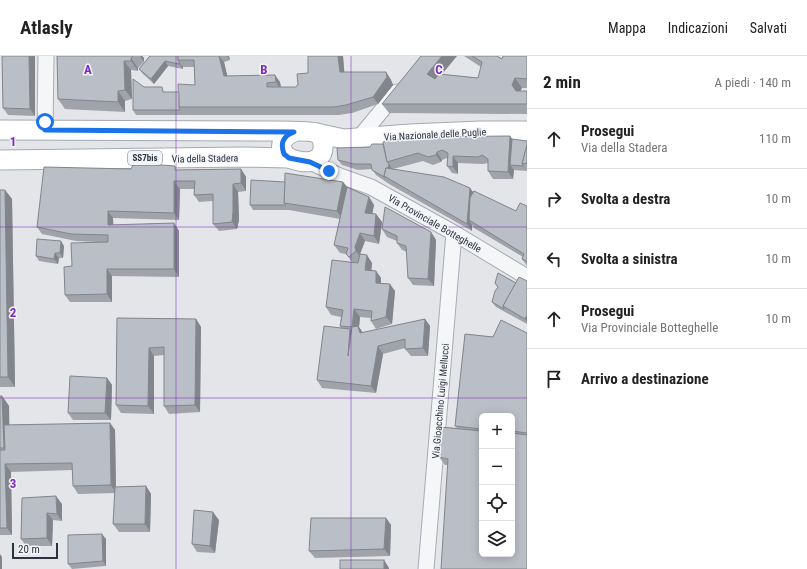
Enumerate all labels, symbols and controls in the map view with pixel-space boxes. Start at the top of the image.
text: Atlasly [20,16,73,39]
text: Mappa [608,20,646,36]
text: Indicazioni [668,20,728,36]
text: Salvati [750,20,787,36]
text: A [84,62,92,77]
text: B [260,62,268,77]
text: C [435,62,443,77]
text: 2 min [543,72,581,92]
text: A piedi · 140 m [714,75,791,90]
route start [36,113,54,131]
text: Prosegui [581,122,634,140]
street label: Via Nazionale delle Puglie [384,126,487,143]
icon: ahead [543,128,565,150]
text: 110 m [759,131,791,146]
text: 1 [10,134,16,149]
text: Via della Stadera [581,140,668,155]
road number: SS7bis [128,151,162,165]
street label: Via della Stadera [172,152,239,165]
route end [320,162,338,180]
icon: right [543,188,565,210]
text: Svolta a destra [581,190,670,208]
text: 10 m [765,191,791,206]
street label: Via Provinciale Botteghelle [386,192,484,255]
icon: left [543,248,565,270]
text: Svolta a sinistra [581,250,678,268]
text: 10 m [765,251,791,266]
text: Prosegui [581,302,634,320]
text: 2 [10,305,17,320]
icon: ahead [543,308,565,330]
text: 10 m [765,311,791,326]
text: Via Provinciale Botteghelle [581,320,718,335]
street label: Via Gioacchino Luigi Mellucci [430,343,451,459]
icon: arrive [543,368,565,390]
text: Arrivo a destinazione [581,370,709,388]
map controls [479,413,515,557]
button: + [479,413,515,449]
button: − [479,449,515,485]
text: 3 [10,476,16,491]
button: locate [479,485,515,521]
button: layers [479,521,515,557]
scale bar [12,541,58,560]
text: 20 m [18,543,40,556]

